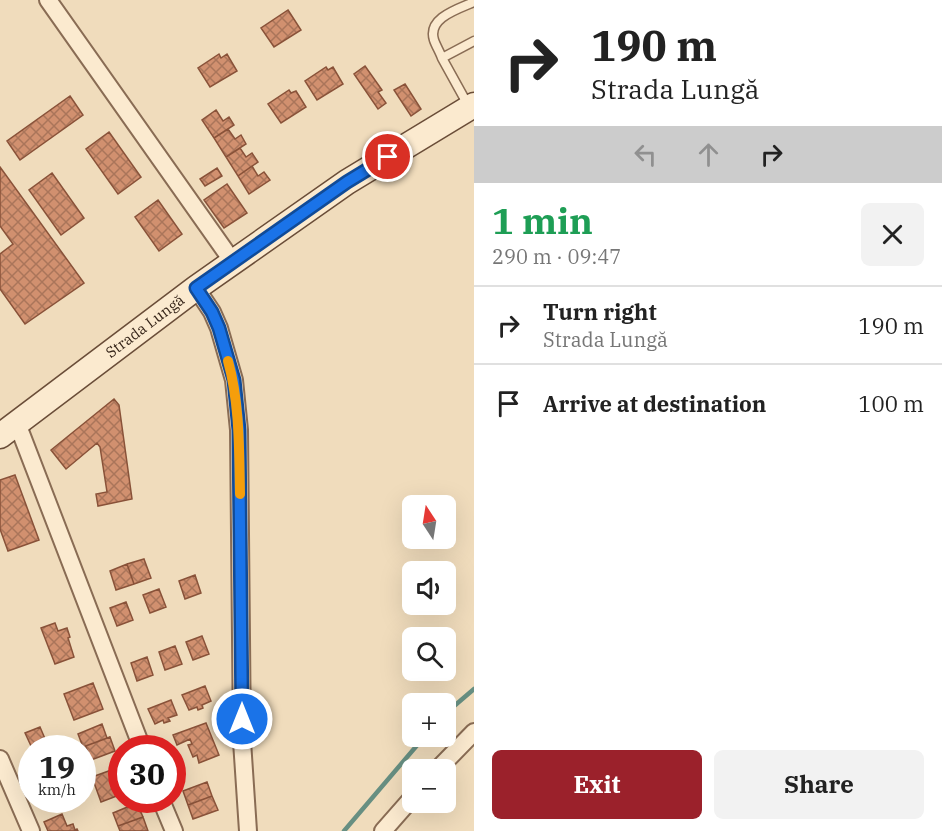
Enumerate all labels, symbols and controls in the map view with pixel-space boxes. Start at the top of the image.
text: 190 m [591,18,717,73]
icon: right [492,24,570,102]
text: Strada Lungă [591,71,760,106]
pin [362,131,413,182]
icon: left [629,138,662,171]
icon: ahead [692,138,725,171]
icon: right [755,138,788,171]
icon: arrive [371,140,404,173]
text: 1 min [492,197,593,244]
button: close [861,203,924,266]
text: 290 m · 09:47 [492,243,621,270]
street label: Strada Lungă [102,290,188,362]
text: Turn right [543,297,657,326]
icon: right [492,309,525,342]
text: 190 m [858,311,924,340]
text: Strada Lungă [543,326,668,353]
icon: arrive [492,387,525,420]
text: Arrive at destination [543,389,766,418]
text: 100 m [858,389,924,418]
north arrow [402,495,456,549]
map controls [402,495,456,813]
button: sound [402,561,456,615]
button: search [402,627,456,681]
position arrow [210,687,274,751]
button: + [402,693,456,747]
speed limit sign: 30 [108,735,186,813]
text: 19 [39,747,75,786]
button: Exit [492,750,702,819]
button: Share [714,750,924,819]
button: − [402,759,456,813]
text: km/h [38,780,76,799]

